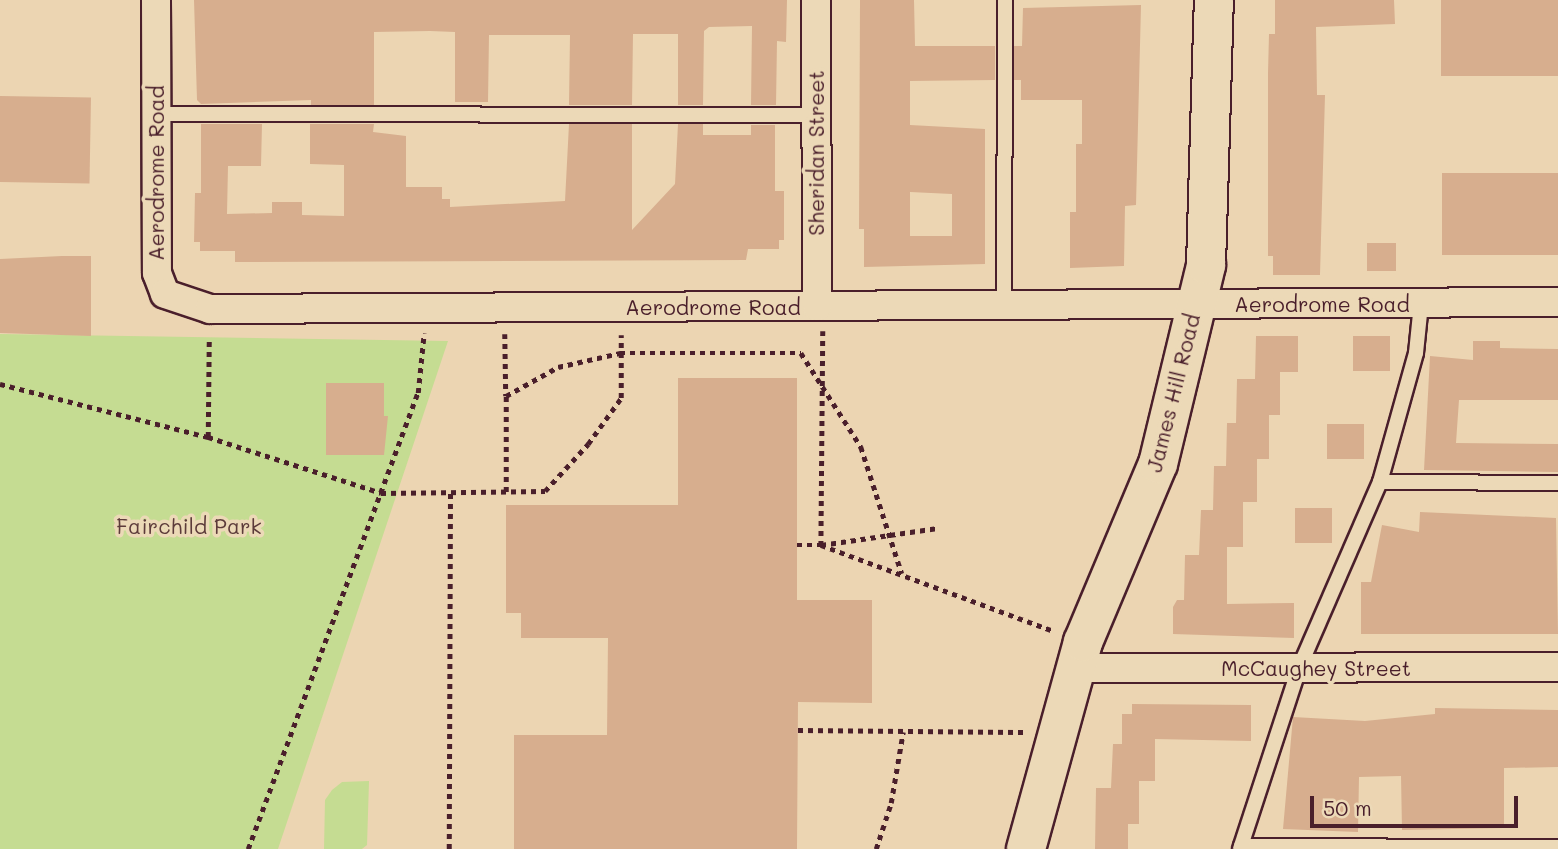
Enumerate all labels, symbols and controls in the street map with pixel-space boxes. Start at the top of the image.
street label: Sheridan Street [803,70,829,236]
street label: Aerodrome Road [143,85,169,261]
street label: Aerodrome Road [1234,291,1410,317]
street label: Aerodrome Road [625,294,801,320]
street label: James Hill Road [1141,311,1205,475]
park label: Fairchild Park [116,513,262,539]
street label: McCaughey Street [1221,655,1411,681]
scale bar [1313,782,1521,826]
text: 50 m [1323,794,1372,821]

